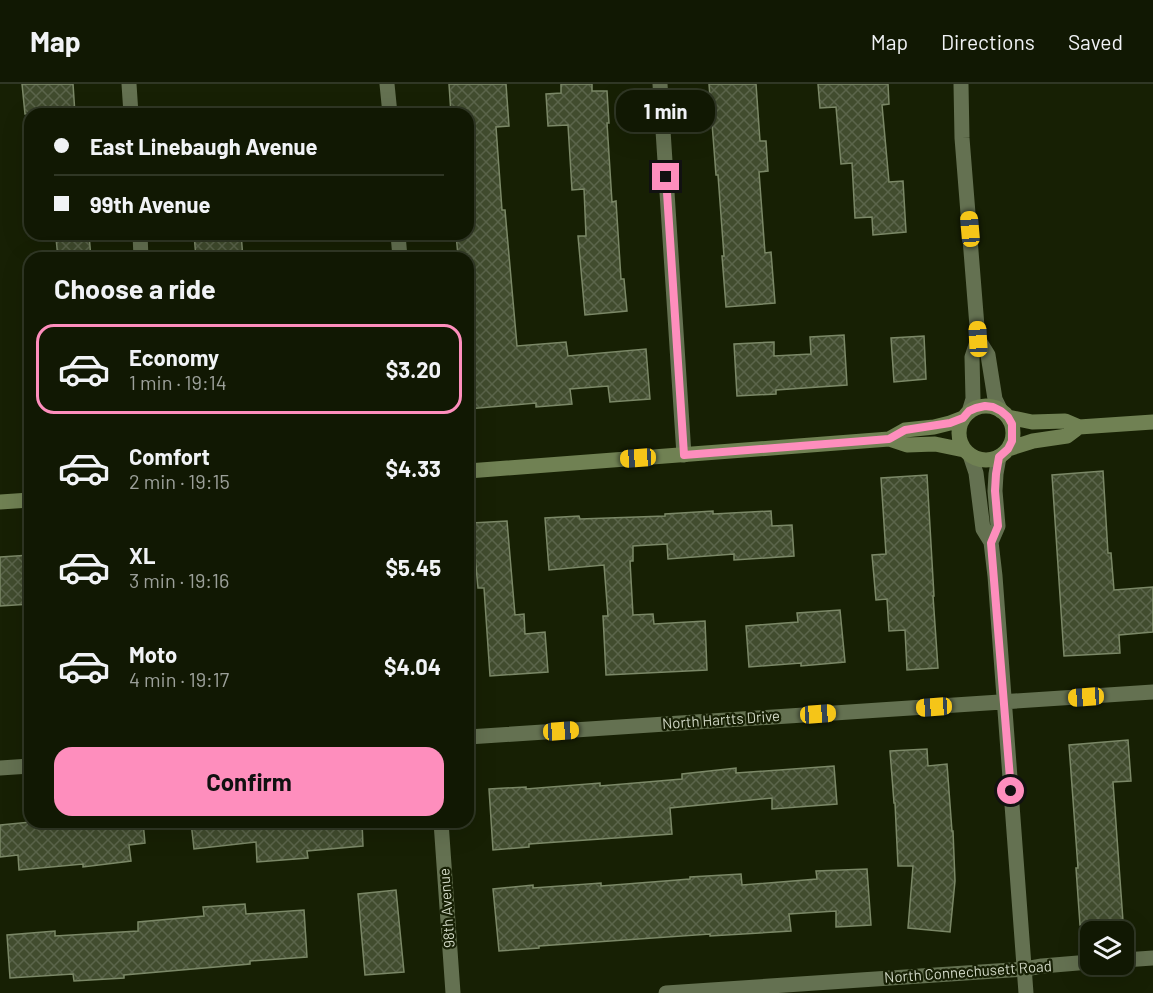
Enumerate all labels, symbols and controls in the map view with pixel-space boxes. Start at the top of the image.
text: Map [30,24,81,58]
text: Map [871,29,908,54]
text: Directions [941,29,1035,54]
text: Saved [1068,29,1123,54]
callout: 1 min [616,90,716,132]
text: 1 min [644,99,687,123]
text: East Linebaugh Avenue [90,133,318,159]
route end [652,163,679,190]
text: 99th Avenue [90,191,211,217]
car [959,210,981,248]
text: Choose a ride [54,272,216,304]
car [968,321,988,357]
icon: car [57,342,111,396]
text: Economy [129,344,219,370]
text: $3.20 [386,356,441,382]
text: 1 min · 19:14 [129,370,227,394]
icon: car [57,441,111,495]
text: Comfort [129,443,210,469]
car [619,448,657,468]
text: $4.33 [385,455,441,481]
text: 2 min · 19:15 [129,469,230,493]
icon: car [57,540,111,594]
text: XL [129,542,155,568]
text: $5.45 [385,554,441,580]
text: 3 min · 19:16 [129,568,229,592]
icon: car [57,639,111,693]
text: Moto [129,641,177,667]
text: $4.04 [384,653,441,679]
text: 4 min · 19:17 [129,667,229,691]
car [1067,687,1105,707]
car [915,697,953,717]
car [799,704,837,724]
street label: North Hartts Drive [661,706,781,732]
car [542,721,580,741]
button: Confirm [54,747,444,816]
route start [997,777,1024,804]
street label: 98th Avenue [434,868,458,949]
map controls [1080,921,1134,975]
button: layers [1080,921,1134,975]
street label: North Connechusett Road [884,956,1052,986]

